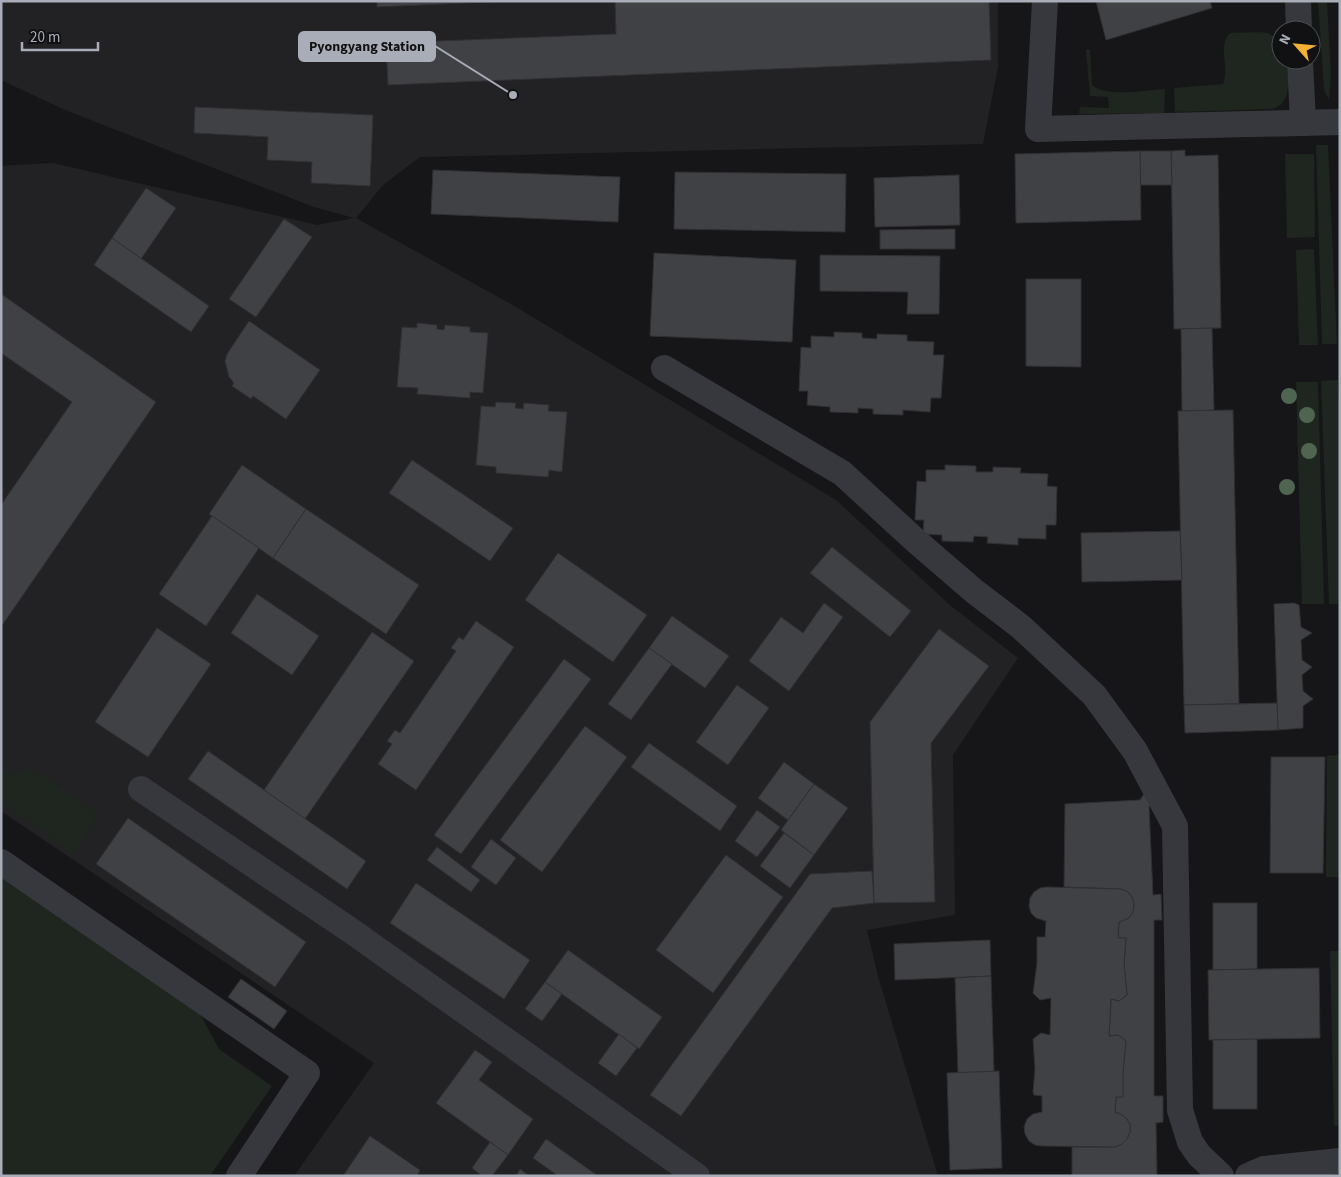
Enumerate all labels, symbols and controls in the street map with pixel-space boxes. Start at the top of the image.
scale bar [22,20,99,52]
north arrow [1271,20,1321,70]
text: 20 m [30,27,60,48]
text: N [1274,31,1296,48]
callout: Pyongyang Station [299,32,435,61]
text: Pyongyang Station [309,37,425,57]

